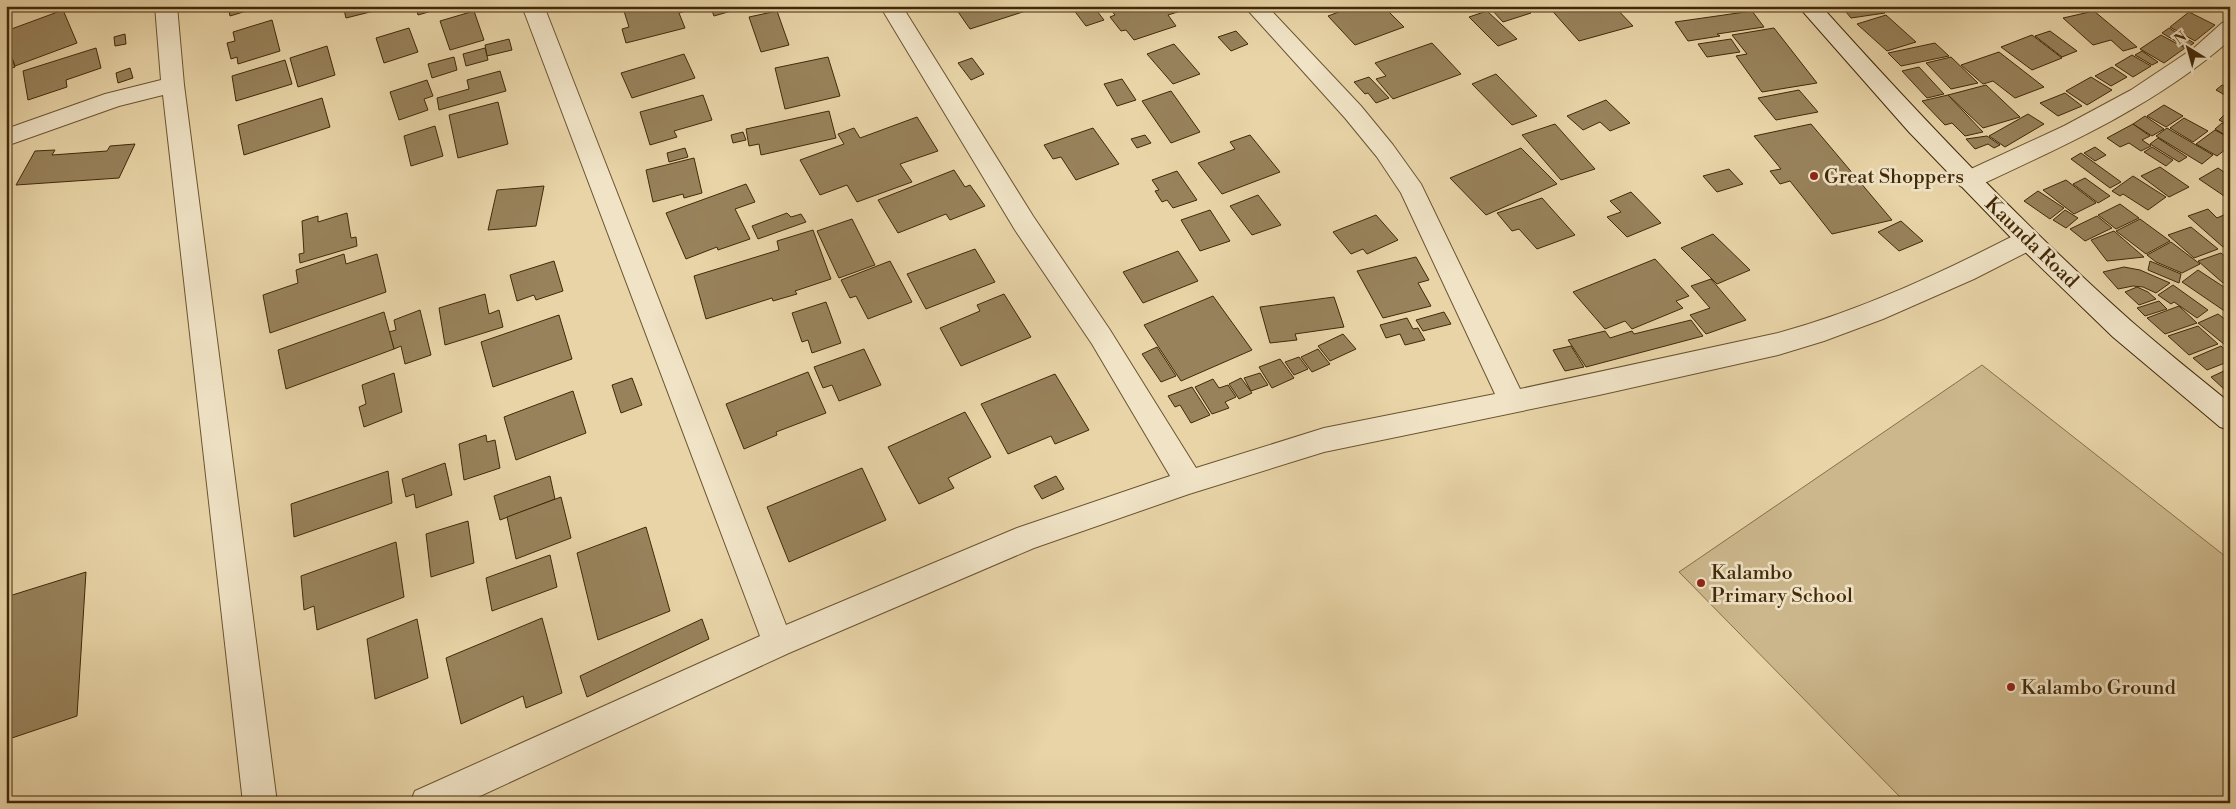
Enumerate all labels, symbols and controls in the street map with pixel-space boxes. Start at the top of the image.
north arrow [2164,22,2214,72]
text: N [2171,28,2191,49]
place label: Great Shoppers [1824,165,1964,190]
marker: Great Shoppers [1808,170,1820,182]
street label: Kaunda Road [1979,192,2084,294]
place label: Kalambo Primary School [1711,561,1853,609]
marker: Kalambo Primary School [1695,577,1707,589]
place label: Kalambo Ground [2021,676,2177,701]
marker: Kalambo Ground [2005,681,2017,693]

